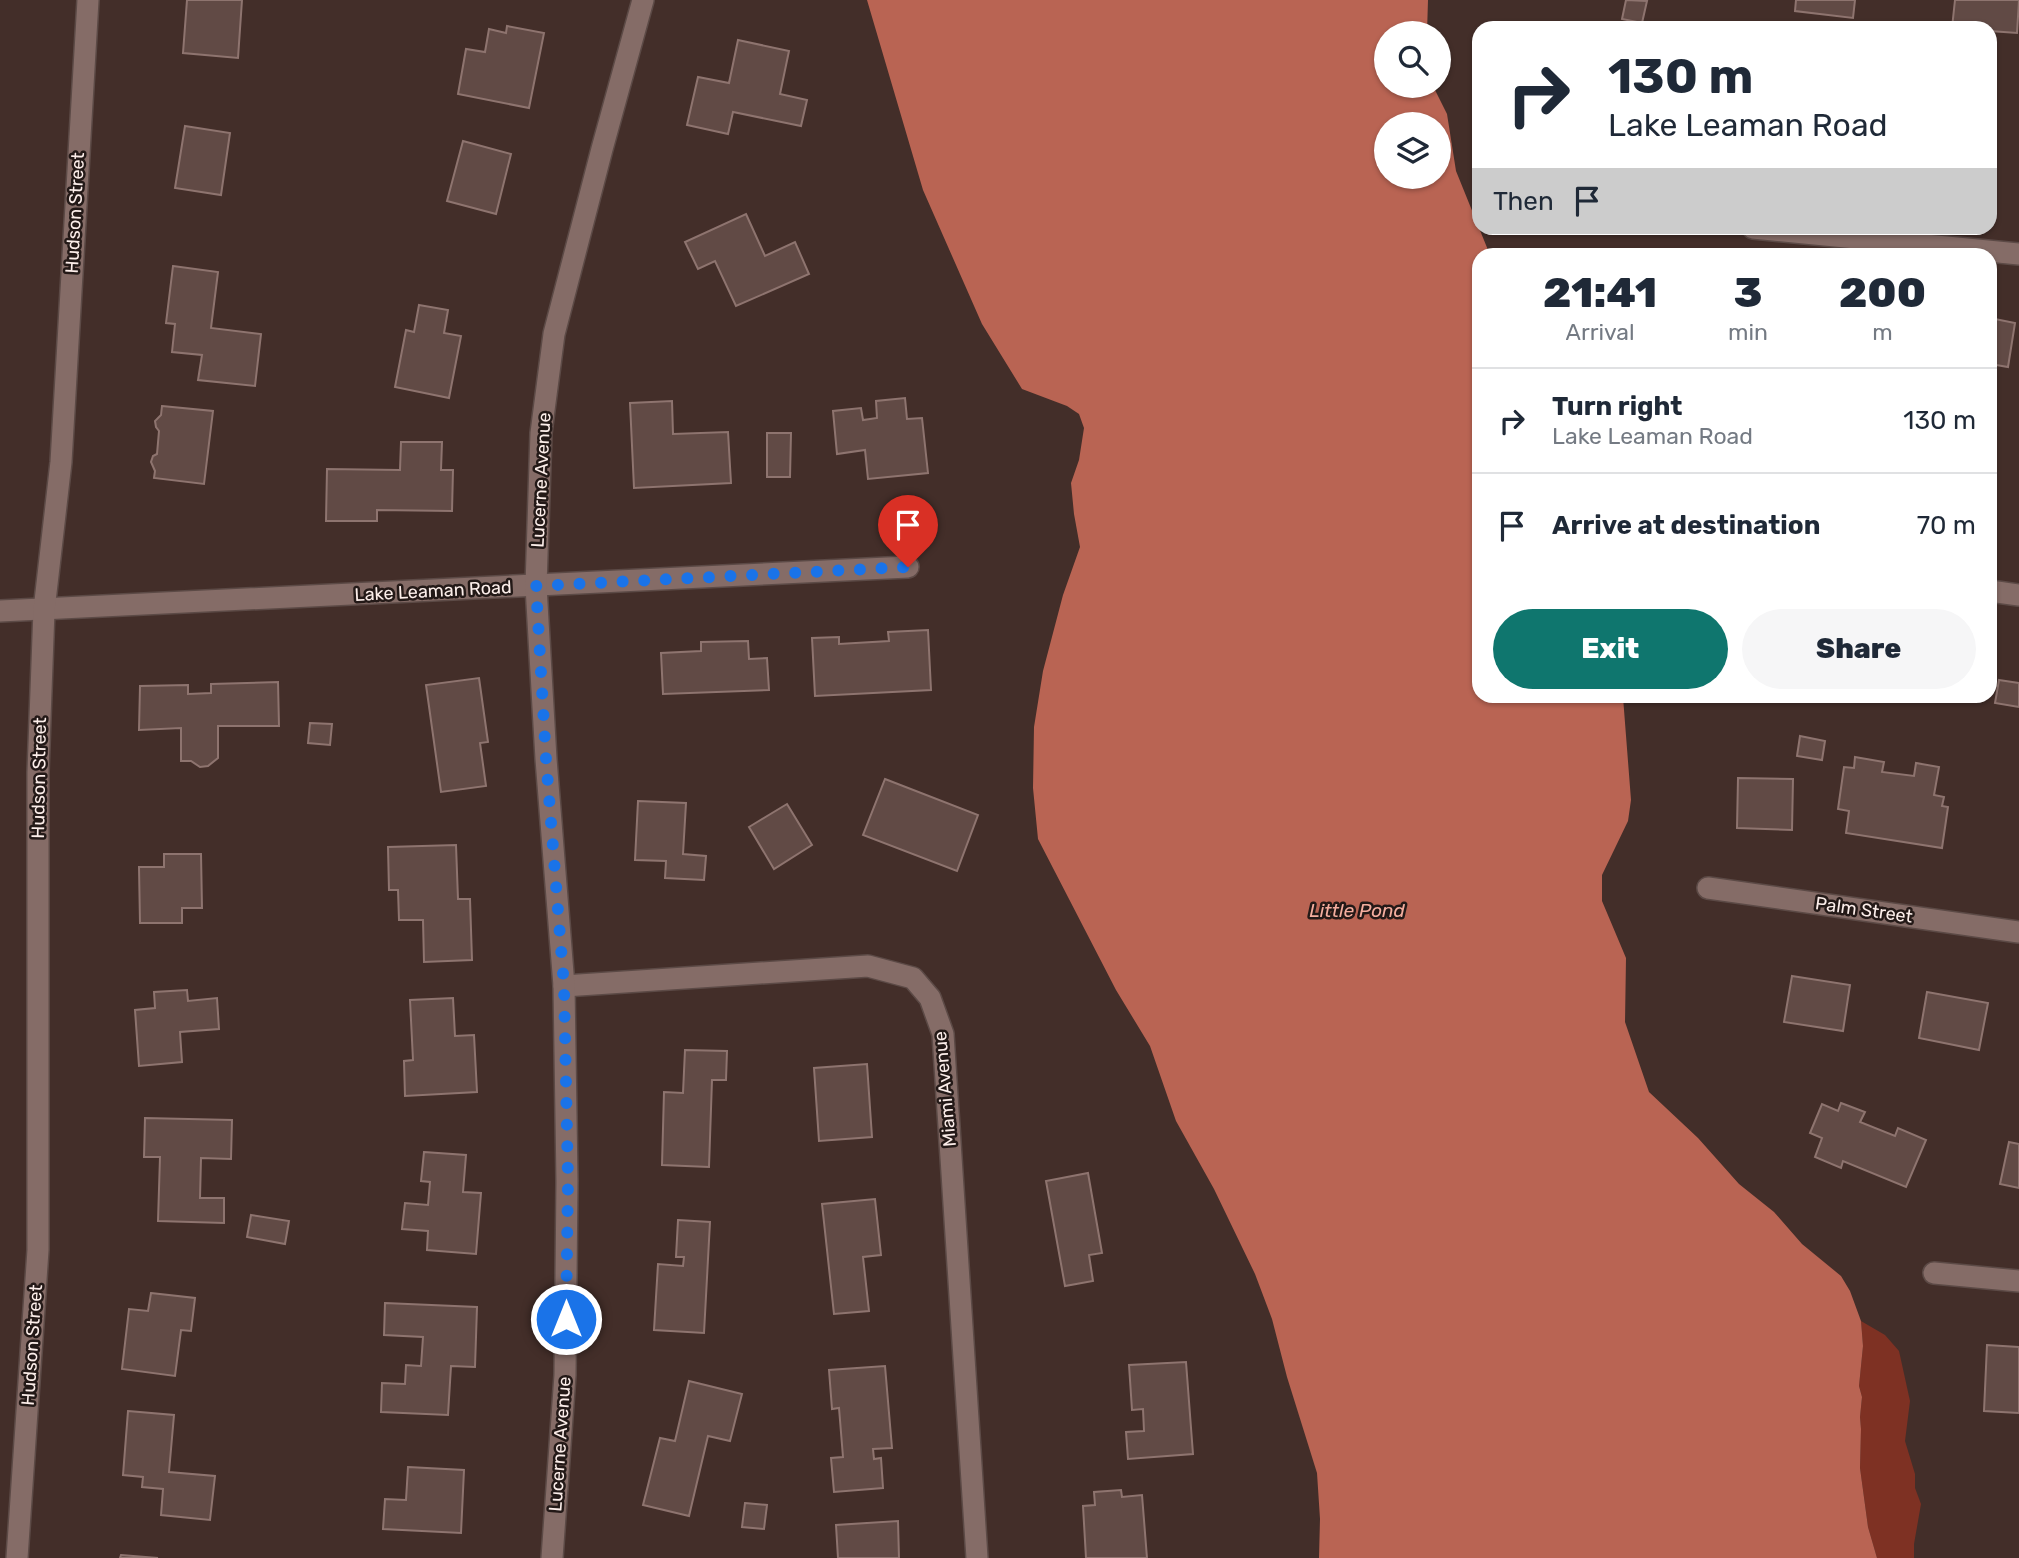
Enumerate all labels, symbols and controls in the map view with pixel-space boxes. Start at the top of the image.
map controls [1374,21,1451,189]
button: search [1374,21,1451,98]
text: 130 m [1608,47,1753,105]
icon: right [1493,49,1584,140]
text: Lake Leaman Road [1608,106,1888,144]
button: layers [1374,112,1451,189]
street label: Hudson Street [61,152,89,274]
icon: arrive [1568,182,1606,220]
text: Then [1493,186,1554,217]
text: 21:41 [1543,268,1657,318]
text: 3 [1734,268,1762,318]
text: 200 [1839,268,1926,318]
text: Arrival [1566,318,1635,346]
text: min [1728,318,1768,346]
text: m [1872,318,1893,346]
text: Turn right [1552,391,1682,422]
icon: right [1493,402,1531,440]
text: 130 m [1903,405,1976,436]
street label: Lucerne Avenue [526,412,556,548]
text: Lake Leaman Road [1552,422,1753,450]
pin [878,495,938,567]
icon: arrive [889,506,927,544]
icon: arrive [1493,507,1531,545]
text: Arrive at destination [1552,510,1820,541]
text: 70 m [1917,510,1976,541]
street label: Lake Leaman Road [354,576,512,606]
button: Exit [1493,609,1728,689]
button: Share [1742,609,1976,689]
street label: Hudson Street [27,717,51,839]
street label: Palm Street [1814,892,1914,928]
water label: Little Pond [1309,899,1406,922]
street label: Miami Avenue [929,1030,961,1148]
position arrow [529,1282,603,1356]
street label: Hudson Street [17,1284,47,1406]
street label: Lucerne Avenue [544,1376,576,1512]

